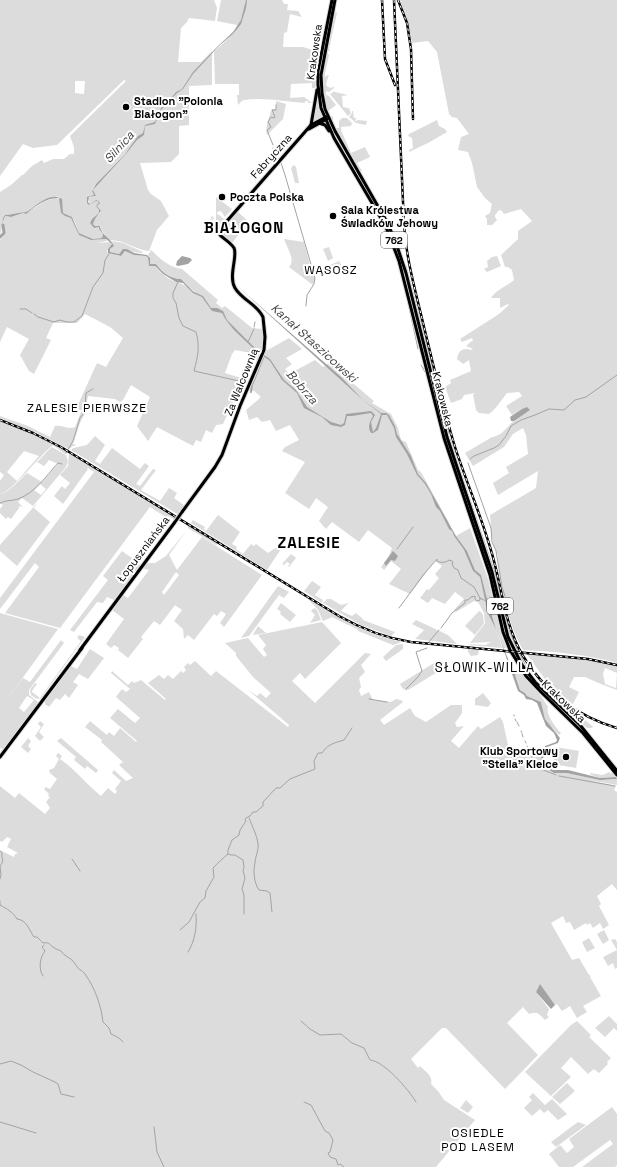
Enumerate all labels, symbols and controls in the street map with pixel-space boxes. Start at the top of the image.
street label: Krakowska [303,23,325,81]
place label: Stadion "Polonia Białogon" [134,94,223,121]
marker: Stadion "Polonia Białogon" [121,102,131,112]
water label: Silnica [100,128,138,166]
street label: Fabryczna [247,130,295,181]
place label: Poczta Polska [230,190,304,204]
marker: Poczta Polska [217,192,227,202]
place label: Sala Królestwa Świadków Jehowy [341,203,438,230]
marker: Sala Królestwa Świadków Jehowy [328,211,338,221]
district label: BIAŁOGON [204,218,284,237]
road number: 762 [381,232,407,248]
district label: WĄSOSZ [304,262,358,278]
water label: Kanał Staszicowski [267,300,362,387]
street label: Za Walcownią [221,345,261,418]
water label: Bobrza [283,366,321,408]
street label: Krakowska [429,370,457,429]
district label: ZALESIE PIERWSZE [27,400,147,416]
street label: Łopuszniańska [114,513,173,585]
district label: ZALESIE [278,533,340,552]
road number: 762 [487,598,513,614]
district label: SŁOWIK-WILLA [435,659,535,676]
street label: Krakowska [539,677,589,726]
place label: Klub Sportowy "Stella" Kielce [480,744,558,771]
marker: Klub Sportowy "Stella" Kielce [561,752,571,762]
district label: OSIEDLE POD LASEM [441,1125,515,1155]

